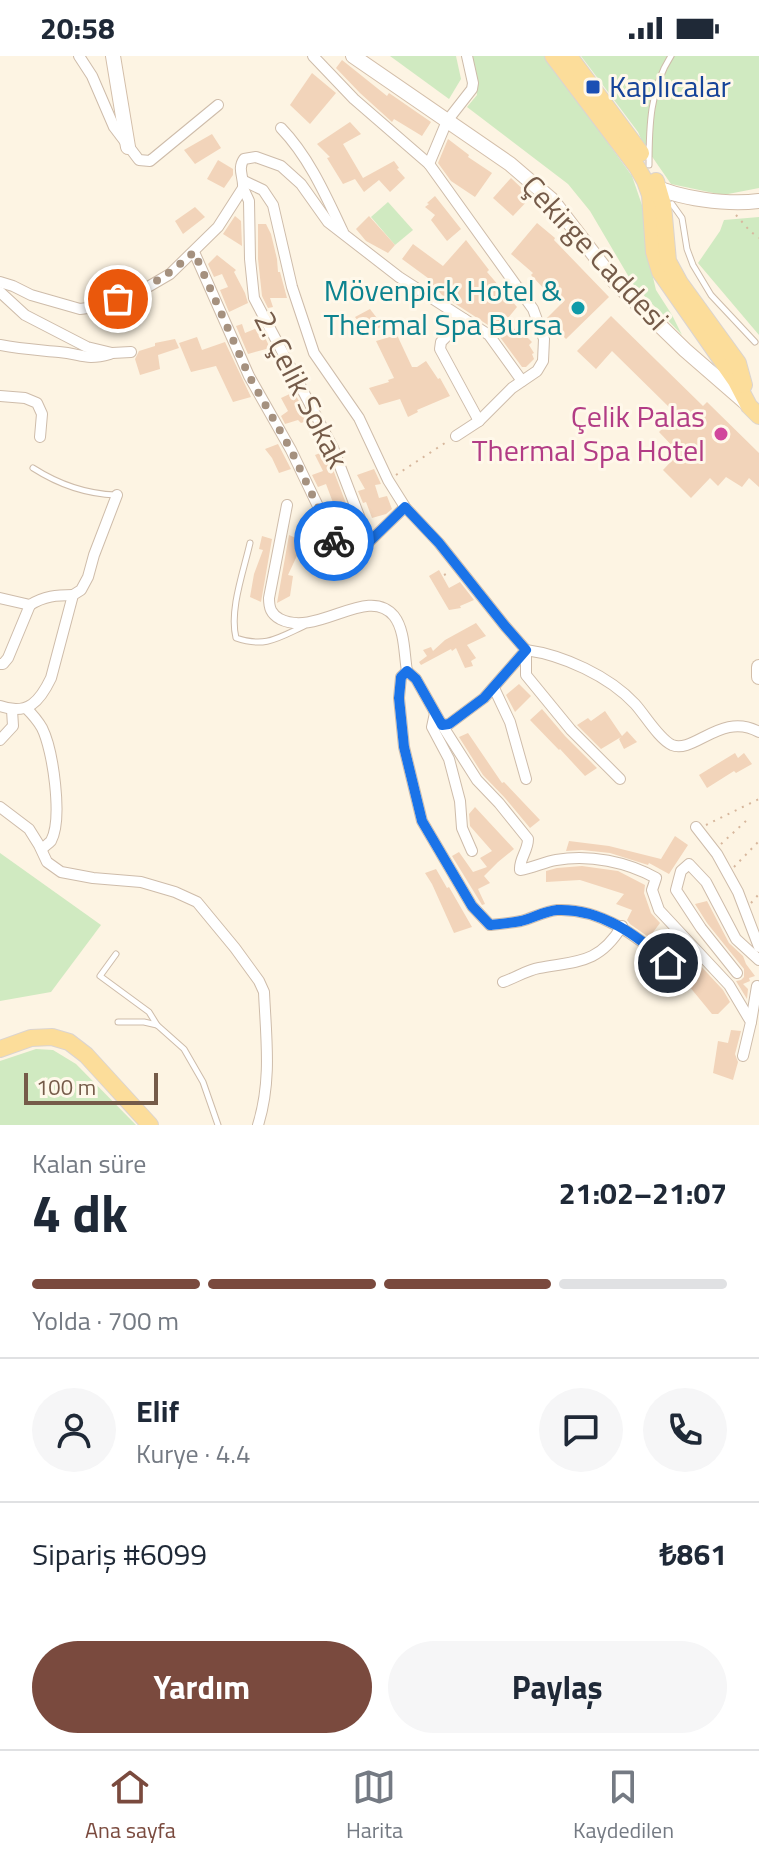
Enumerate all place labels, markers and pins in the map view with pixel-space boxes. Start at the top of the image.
place label: Kaplıcalar [609,63,731,109]
marker: Kaplıcalar [584,78,602,96]
pin [84,265,152,333]
place label: Mövenpick Hotel & Thermal Spa Bursa [323,267,562,347]
marker: Mövenpick Hotel & Thermal Spa Bursa [569,299,587,317]
place label: Çelik Palas Thermal Spa Hotel [472,393,705,473]
marker: Çelik Palas Thermal Spa Hotel [712,425,730,443]
pin [634,929,702,997]

